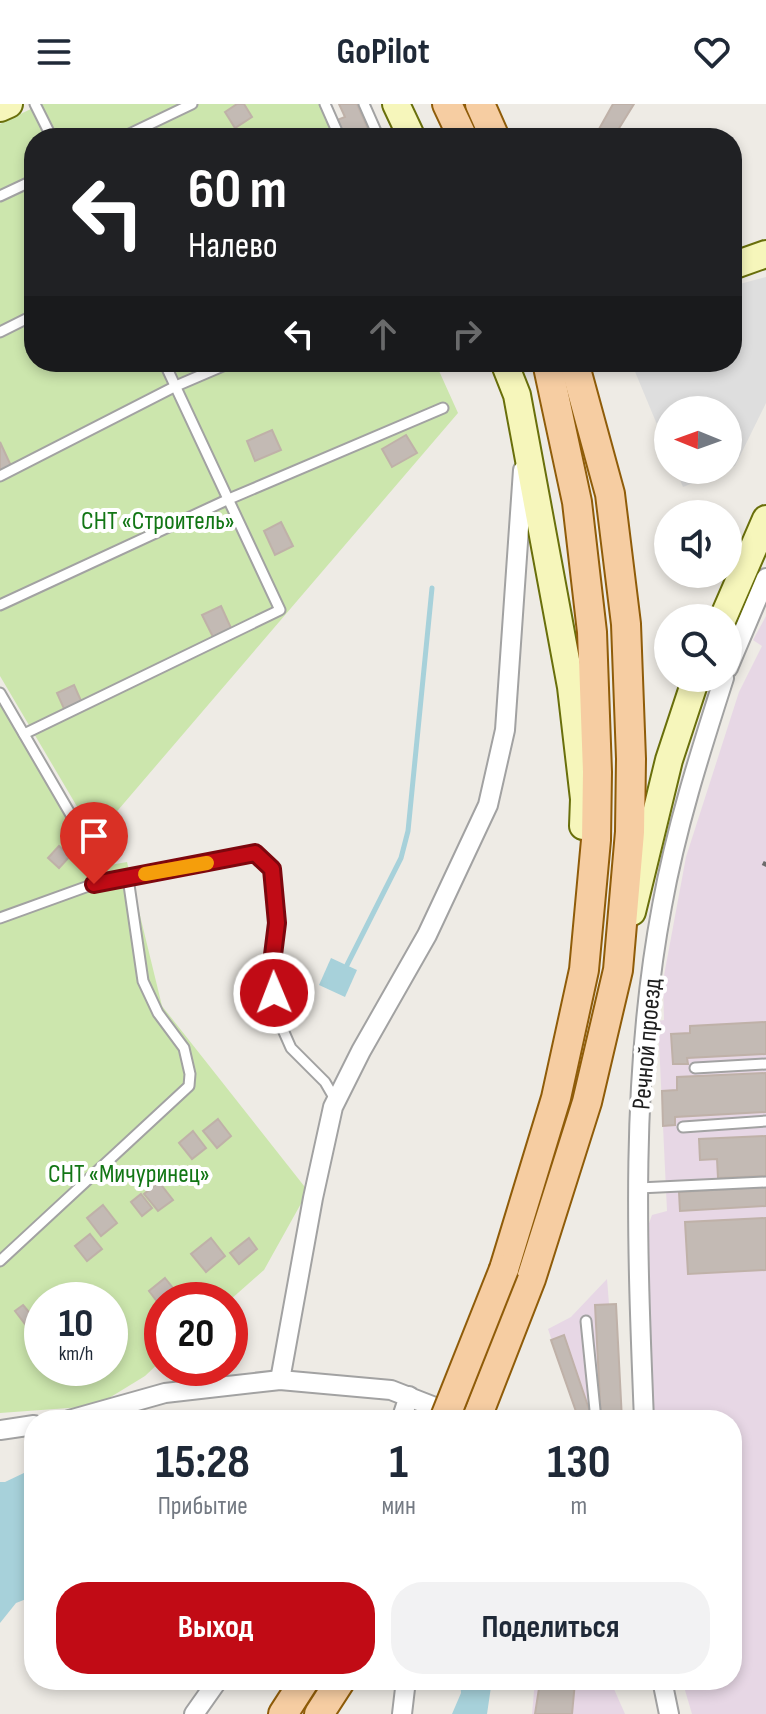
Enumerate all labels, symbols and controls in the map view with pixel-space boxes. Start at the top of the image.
icon: menu [32,30,76,74]
icon: heart [690,30,734,74]
text: GoPilot [336,31,430,74]
text: 60 m [188,157,287,224]
icon: left [56,160,160,264]
text: Налево [188,225,278,268]
icon: left [277,312,321,356]
icon: ahead [361,312,405,356]
icon: right [445,312,489,356]
north arrow [654,396,742,484]
map controls [654,396,742,692]
button: sound [654,500,742,588]
park label: СНТ «Строитель» [81,506,235,537]
button: search [654,604,742,692]
pin [60,802,128,884]
icon: arrive [72,814,116,858]
position arrow [232,951,316,1035]
street label: Речной проезд [626,977,669,1111]
park label: СНТ «Мичуринец» [48,1159,210,1190]
speed limit sign: 20 [144,1282,248,1386]
text: 10 [59,1300,93,1348]
text: km/h [59,1342,93,1366]
text: 15:28 [156,1434,250,1491]
text: 1 [389,1434,408,1491]
text: 130 [547,1434,610,1491]
text: Прибытие [158,1491,248,1522]
text: мин [381,1491,416,1522]
text: m [571,1491,587,1522]
button: Выход [56,1582,375,1674]
button: Поделиться [391,1582,710,1674]

